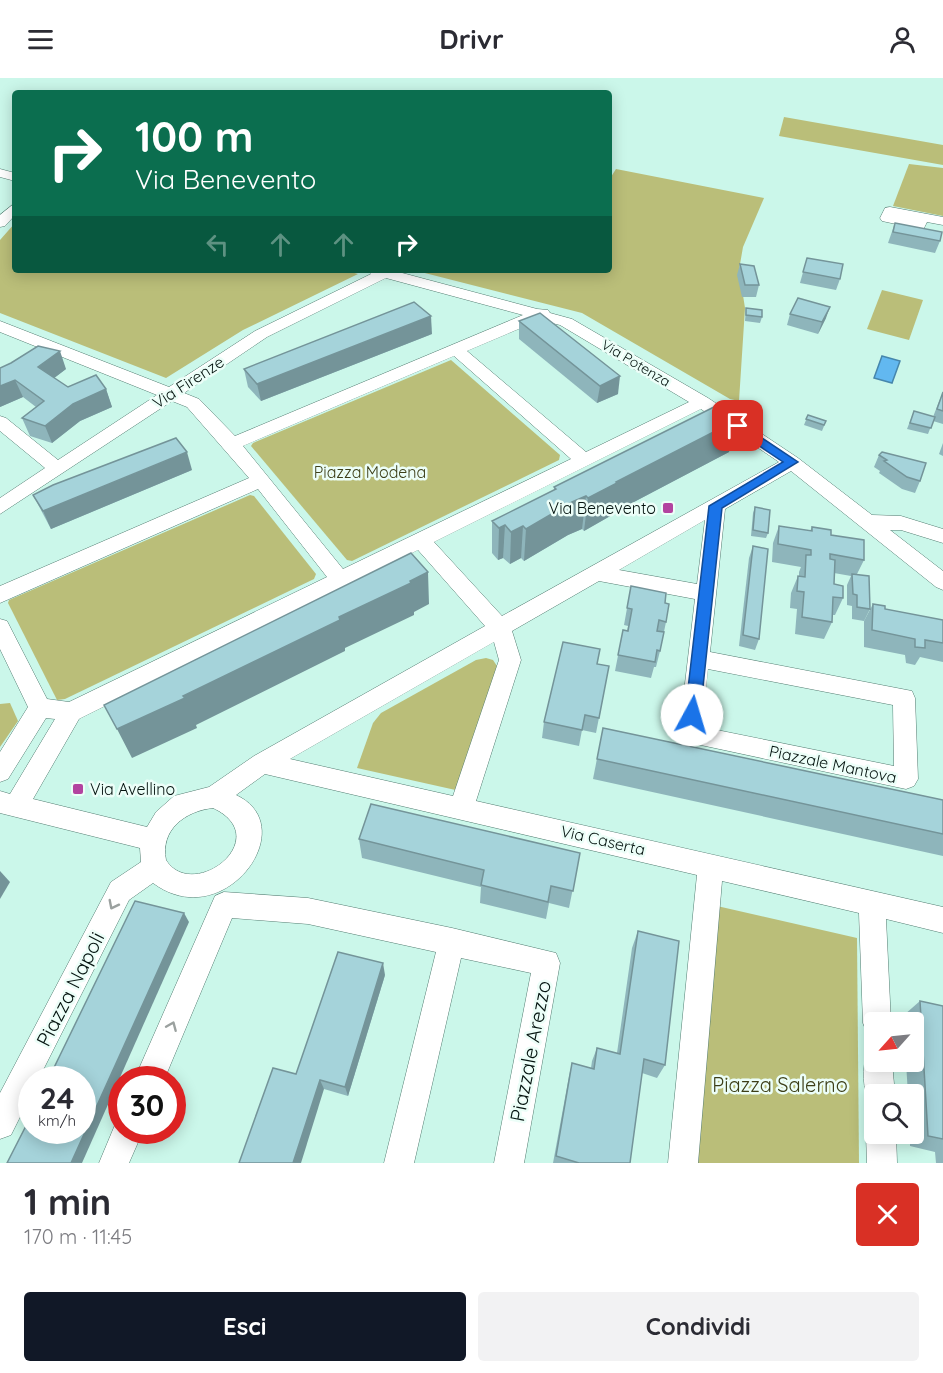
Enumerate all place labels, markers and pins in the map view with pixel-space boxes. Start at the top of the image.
pin [712,400,763,451]
place label: Via Benevento [549,498,656,518]
marker: Via Benevento [661,501,675,515]
place label: Via Avellino [90,779,175,799]
marker: Via Avellino [71,782,85,796]

